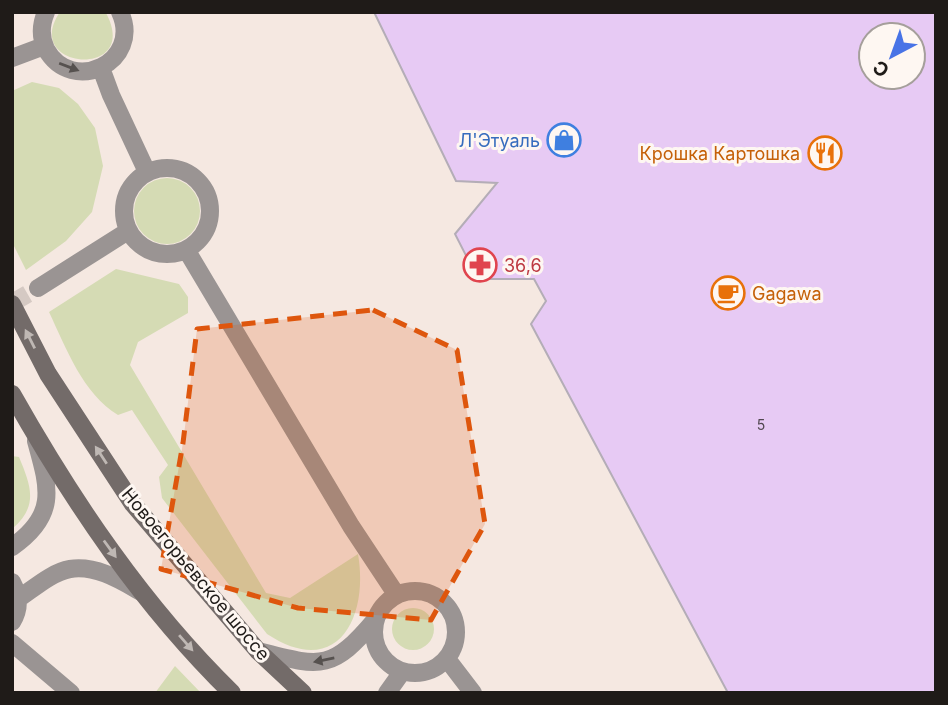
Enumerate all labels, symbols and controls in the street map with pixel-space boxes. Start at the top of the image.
north arrow [857,21,927,91]
text: С [868,55,894,82]
one-way arrow [59,62,80,73]
shop icon: Л'Этуаль [545,121,583,159]
place label: Л'Этуаль [459,130,540,151]
restaurant icon: Крошка Картошка [806,134,844,172]
place label: Крошка Картошка [640,143,800,164]
pharmacy icon: 36,6 [461,246,499,284]
place label: 36,6 [504,255,542,276]
cafe icon: Gagawa [709,274,747,312]
place label: Gagawa [752,283,822,304]
one-way arrow [25,329,36,349]
house number: 5 [757,416,765,433]
one-way arrow [94,446,108,464]
street label: Новоегорьевское шоссе [118,484,274,664]
one-way arrow [103,540,117,558]
one-way arrow [178,635,193,652]
one-way arrow [313,655,335,666]

